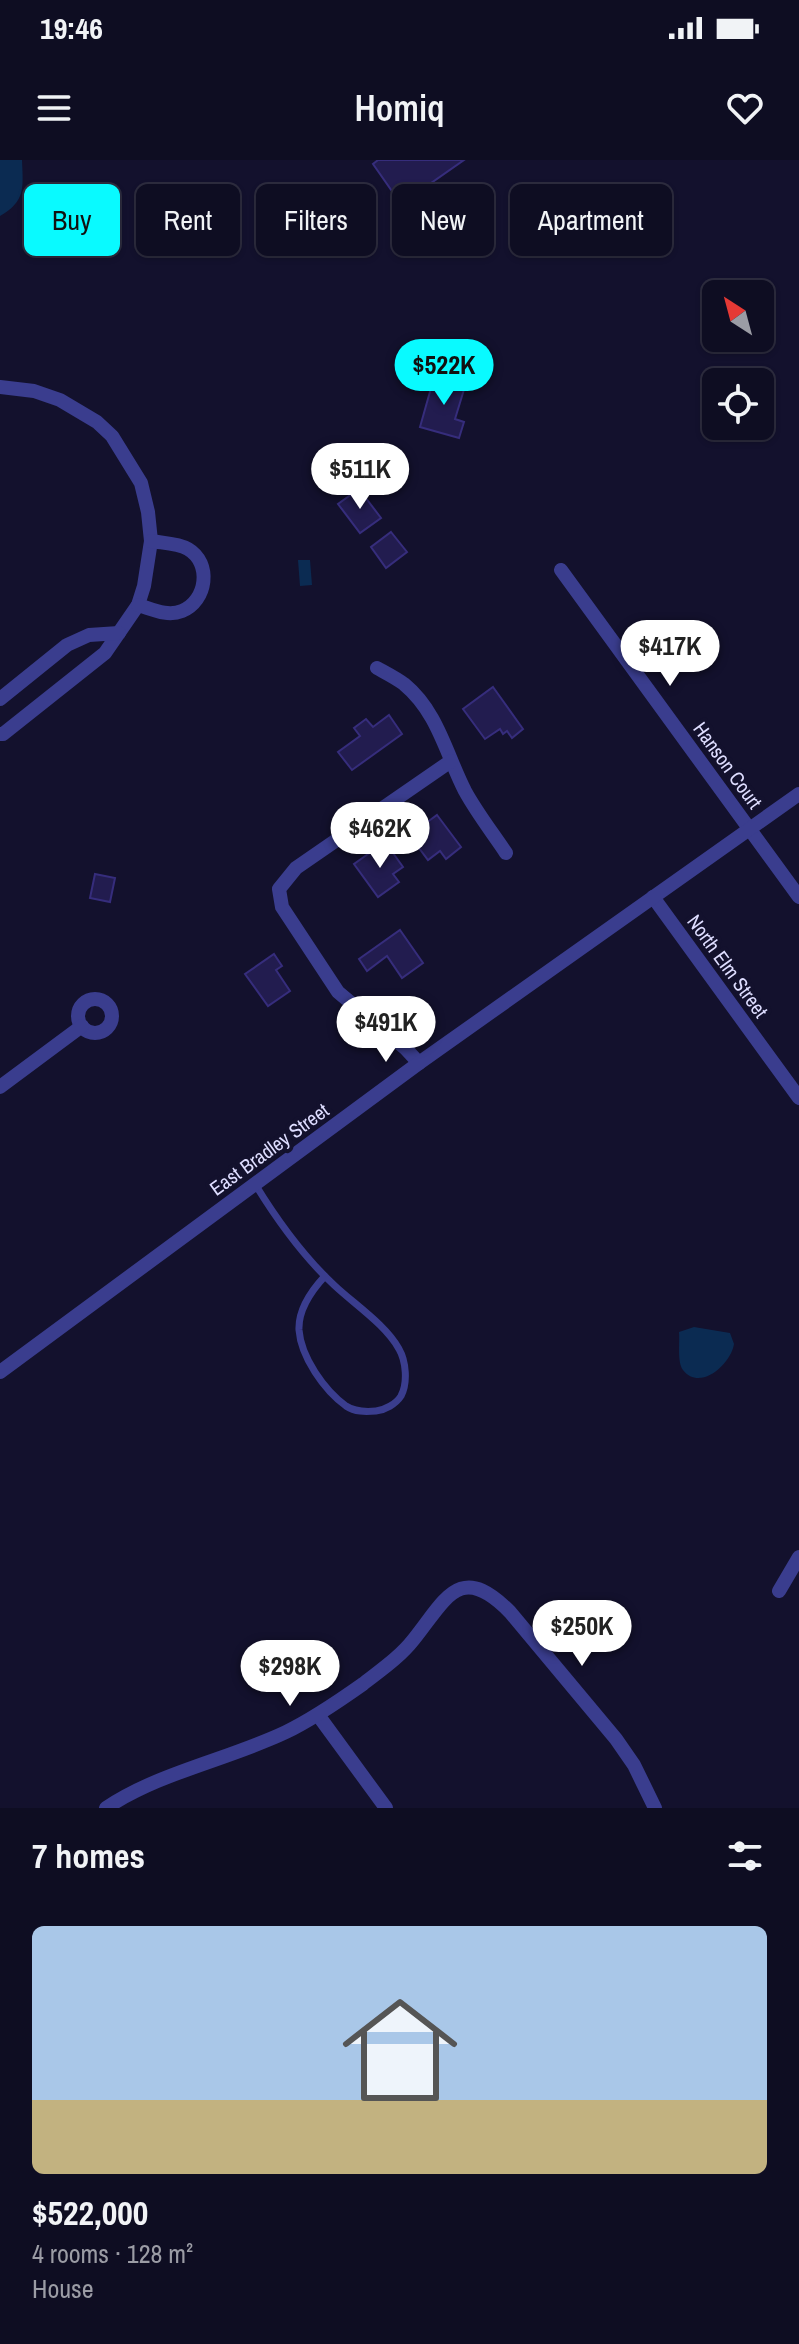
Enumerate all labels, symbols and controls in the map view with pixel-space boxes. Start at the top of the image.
text: 19:46 [40,8,103,48]
text: Homiq [354,84,445,132]
icon: menu [32,86,76,130]
icon: heart [723,86,767,130]
chip: Buy [24,184,120,256]
chip: Rent [136,184,240,256]
chip: Filters [256,184,376,256]
chip: New [392,184,494,256]
chip: Apartment [510,184,672,256]
north arrow [702,280,774,352]
map controls [702,280,774,440]
pin: $522K [388,339,500,407]
text: $522K [413,347,475,382]
button: locate [702,368,774,440]
pin: $511K [304,443,416,511]
text: $511K [329,451,391,486]
pin: $417K [614,620,726,688]
text: $417K [639,628,701,663]
street label: Hanson Court [687,716,769,814]
pin: $462K [324,802,436,870]
text: $462K [349,810,411,845]
street label: North Elm Street [681,909,775,1023]
pin: $491K [330,996,442,1064]
text: $491K [355,1004,417,1039]
street label: East Bradley Street [204,1096,334,1201]
pin: $250K [526,1600,638,1668]
text: $250K [551,1608,613,1643]
pin: $298K [234,1640,346,1708]
text: $298K [259,1648,321,1683]
text: 7 homes [32,1833,145,1879]
icon: filters [723,1834,767,1878]
icon: home [328,1978,472,2122]
text: $522,000 [32,2190,148,2236]
text: 4 rooms · 128 m² [32,2236,193,2271]
text: House [32,2271,94,2306]

